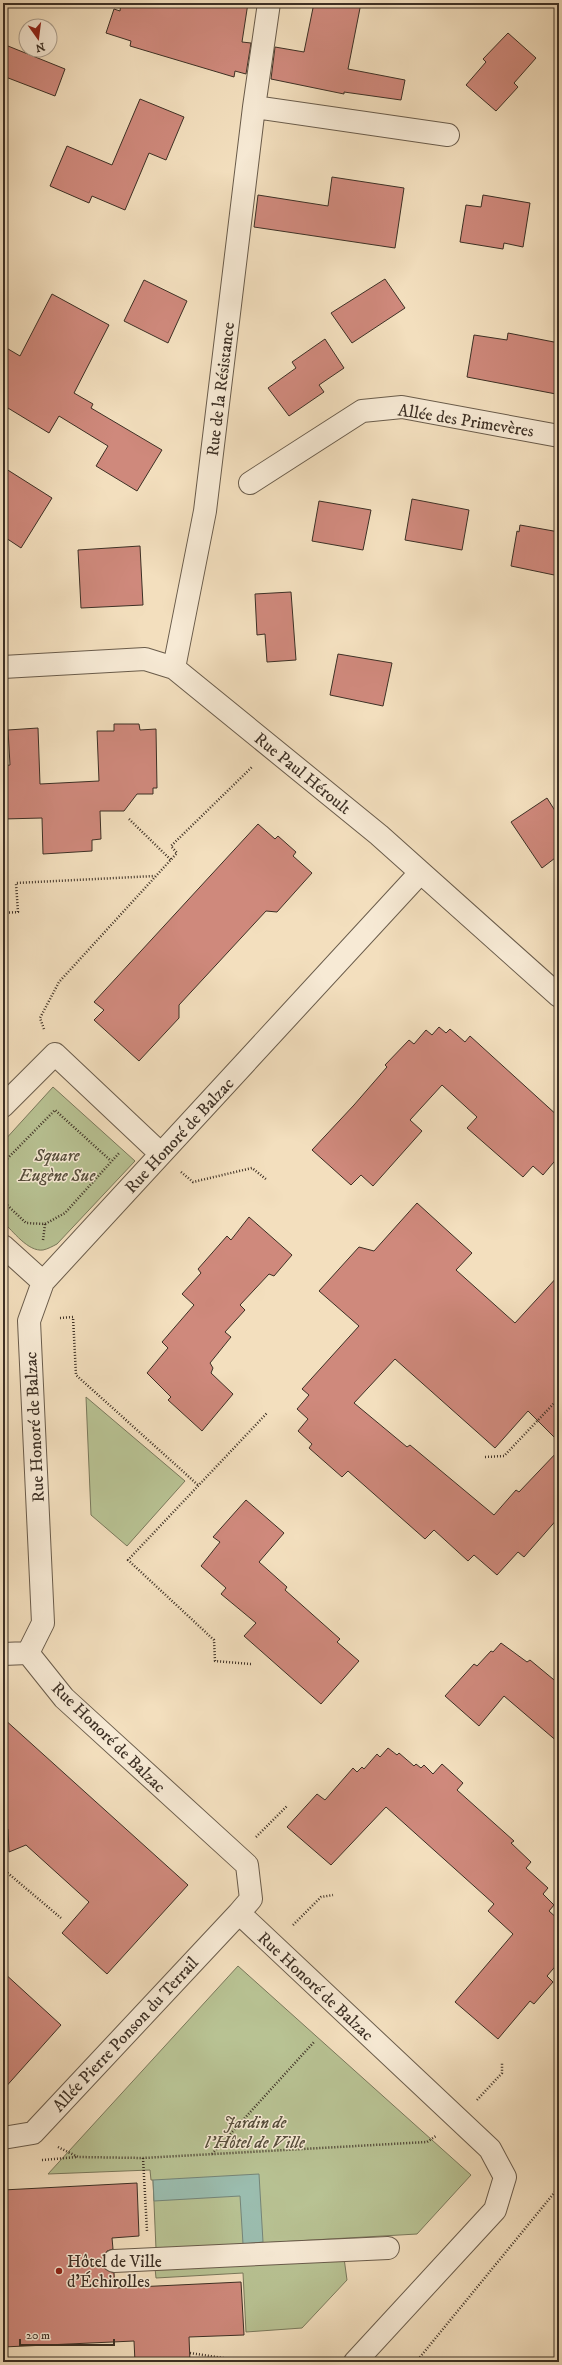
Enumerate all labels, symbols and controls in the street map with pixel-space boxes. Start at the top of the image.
north arrow [18,18,58,58]
text: N [34,39,46,55]
street label: Rue de la Résistance [202,321,240,458]
street label: Allée des Primevères [396,399,536,443]
street label: Rue Paul Héroult [249,728,356,820]
street label: Rue Honoré de Balzac [120,1073,239,1198]
park label: Square Eugène Sue [18,1145,96,1187]
street label: Rue Honoré de Balzac [20,1351,50,1503]
street label: Rue Honoré de Balzac [46,1677,170,1798]
street label: Rue Honoré de Balzac [253,1927,378,2046]
street label: Allée Pierre Ponson du Terrail [48,1952,203,2117]
park label: Jardin de l'Hôtel de Ville [204,2112,306,2154]
place label: Hôtel de Ville d'Échirolles [67,2251,162,2293]
marker: Hôtel de Ville d'Échirolles [54,2266,64,2276]
scale bar [20,2321,114,2347]
text: 20 m [26,2328,50,2343]

